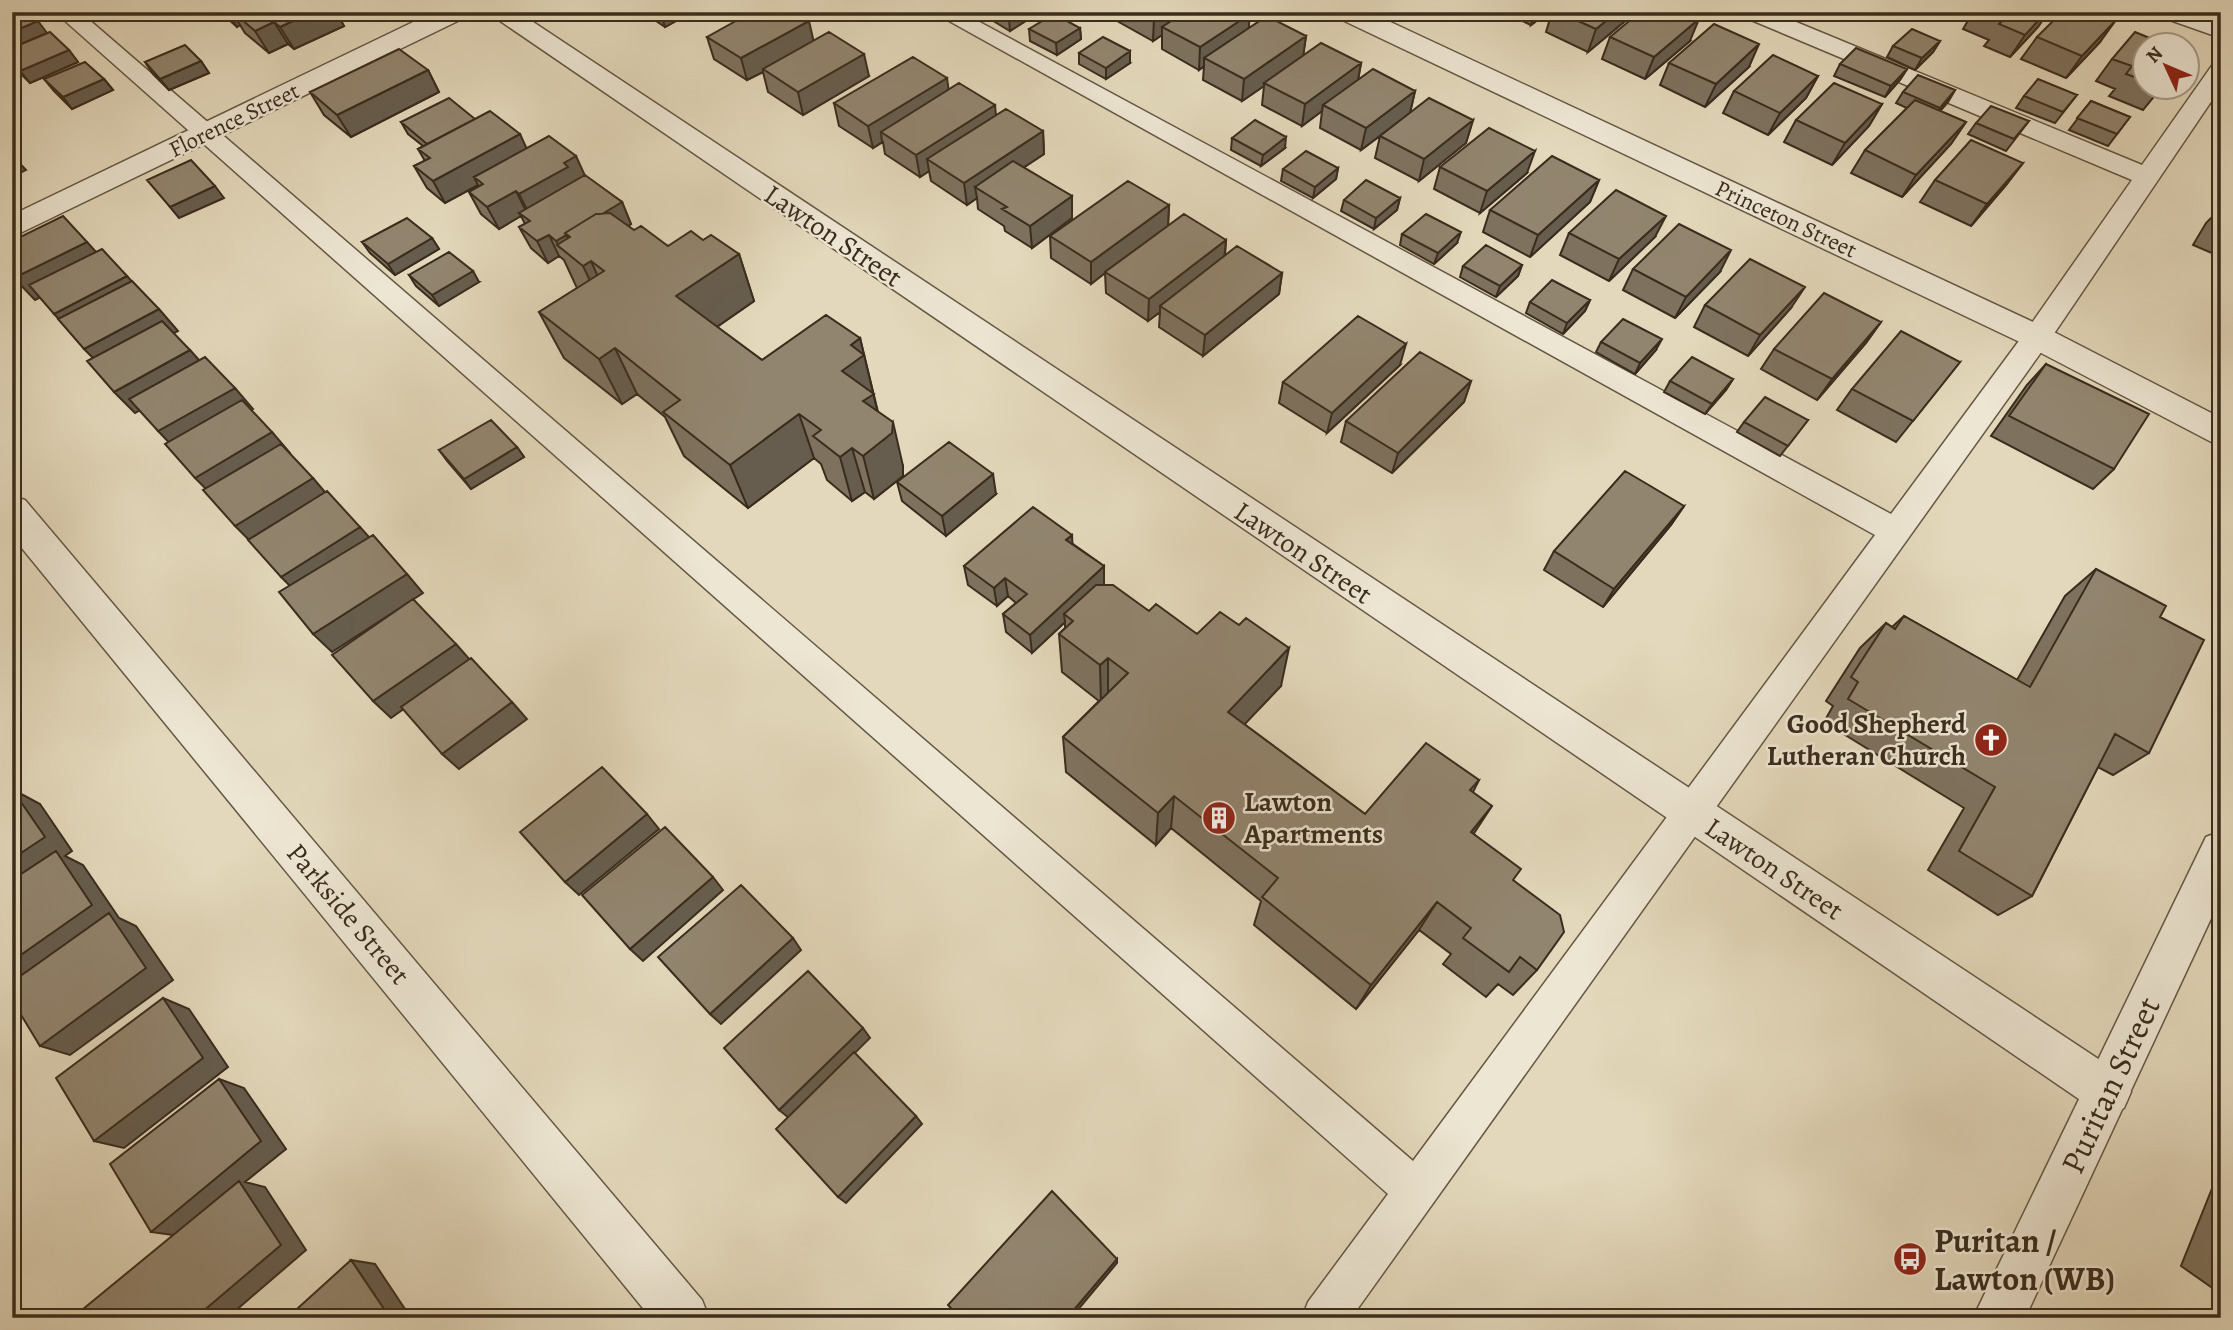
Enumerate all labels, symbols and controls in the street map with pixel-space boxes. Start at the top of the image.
north arrow [2132,32,2202,102]
text: N [2140,41,2169,69]
street label: Florence Street [164,75,305,165]
street label: Princeton Street [1710,173,1862,266]
street label: Lawton Street [756,176,910,296]
street label: Lawton Street [1226,493,1380,613]
place label: Good Shepherd Lutheran Church [1767,705,1967,775]
church icon: Good Shepherd Lutheran Church [1972,721,2010,759]
place label: Lawton Apartments [1243,783,1383,853]
building icon: Lawton Apartments [1200,799,1238,837]
street label: Lawton Street [1697,809,1851,929]
street label: Parkside Street [278,835,418,993]
street label: Puritan Street [2049,989,2171,1181]
place label: Puritan / Lawton (WB) [1934,1218,2115,1301]
bus stop icon: Puritan / Lawton (WB) [1891,1240,1929,1278]

